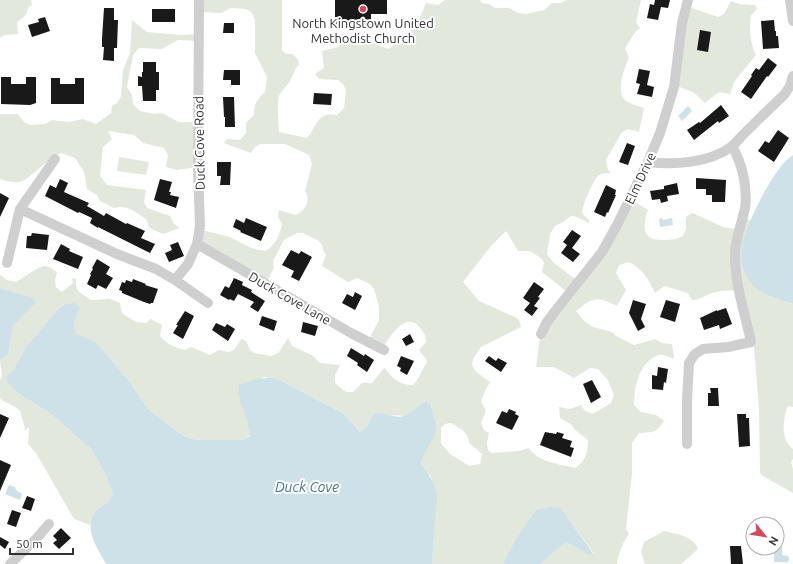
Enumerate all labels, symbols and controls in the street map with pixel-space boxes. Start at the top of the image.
marker: North Kingstown United Methodist Church [358,4,368,14]
place label: North Kingstown United Methodist Church [292,16,434,45]
street label: Duck Cove Road [191,96,207,190]
street label: Elm Drive [622,150,658,206]
street label: Duck Cove Lane [247,269,333,327]
water label: Duck Cove [275,479,339,495]
north arrow [745,516,785,556]
scale bar [10,530,73,556]
text: N [766,534,781,548]
text: 50 m [16,537,43,550]

